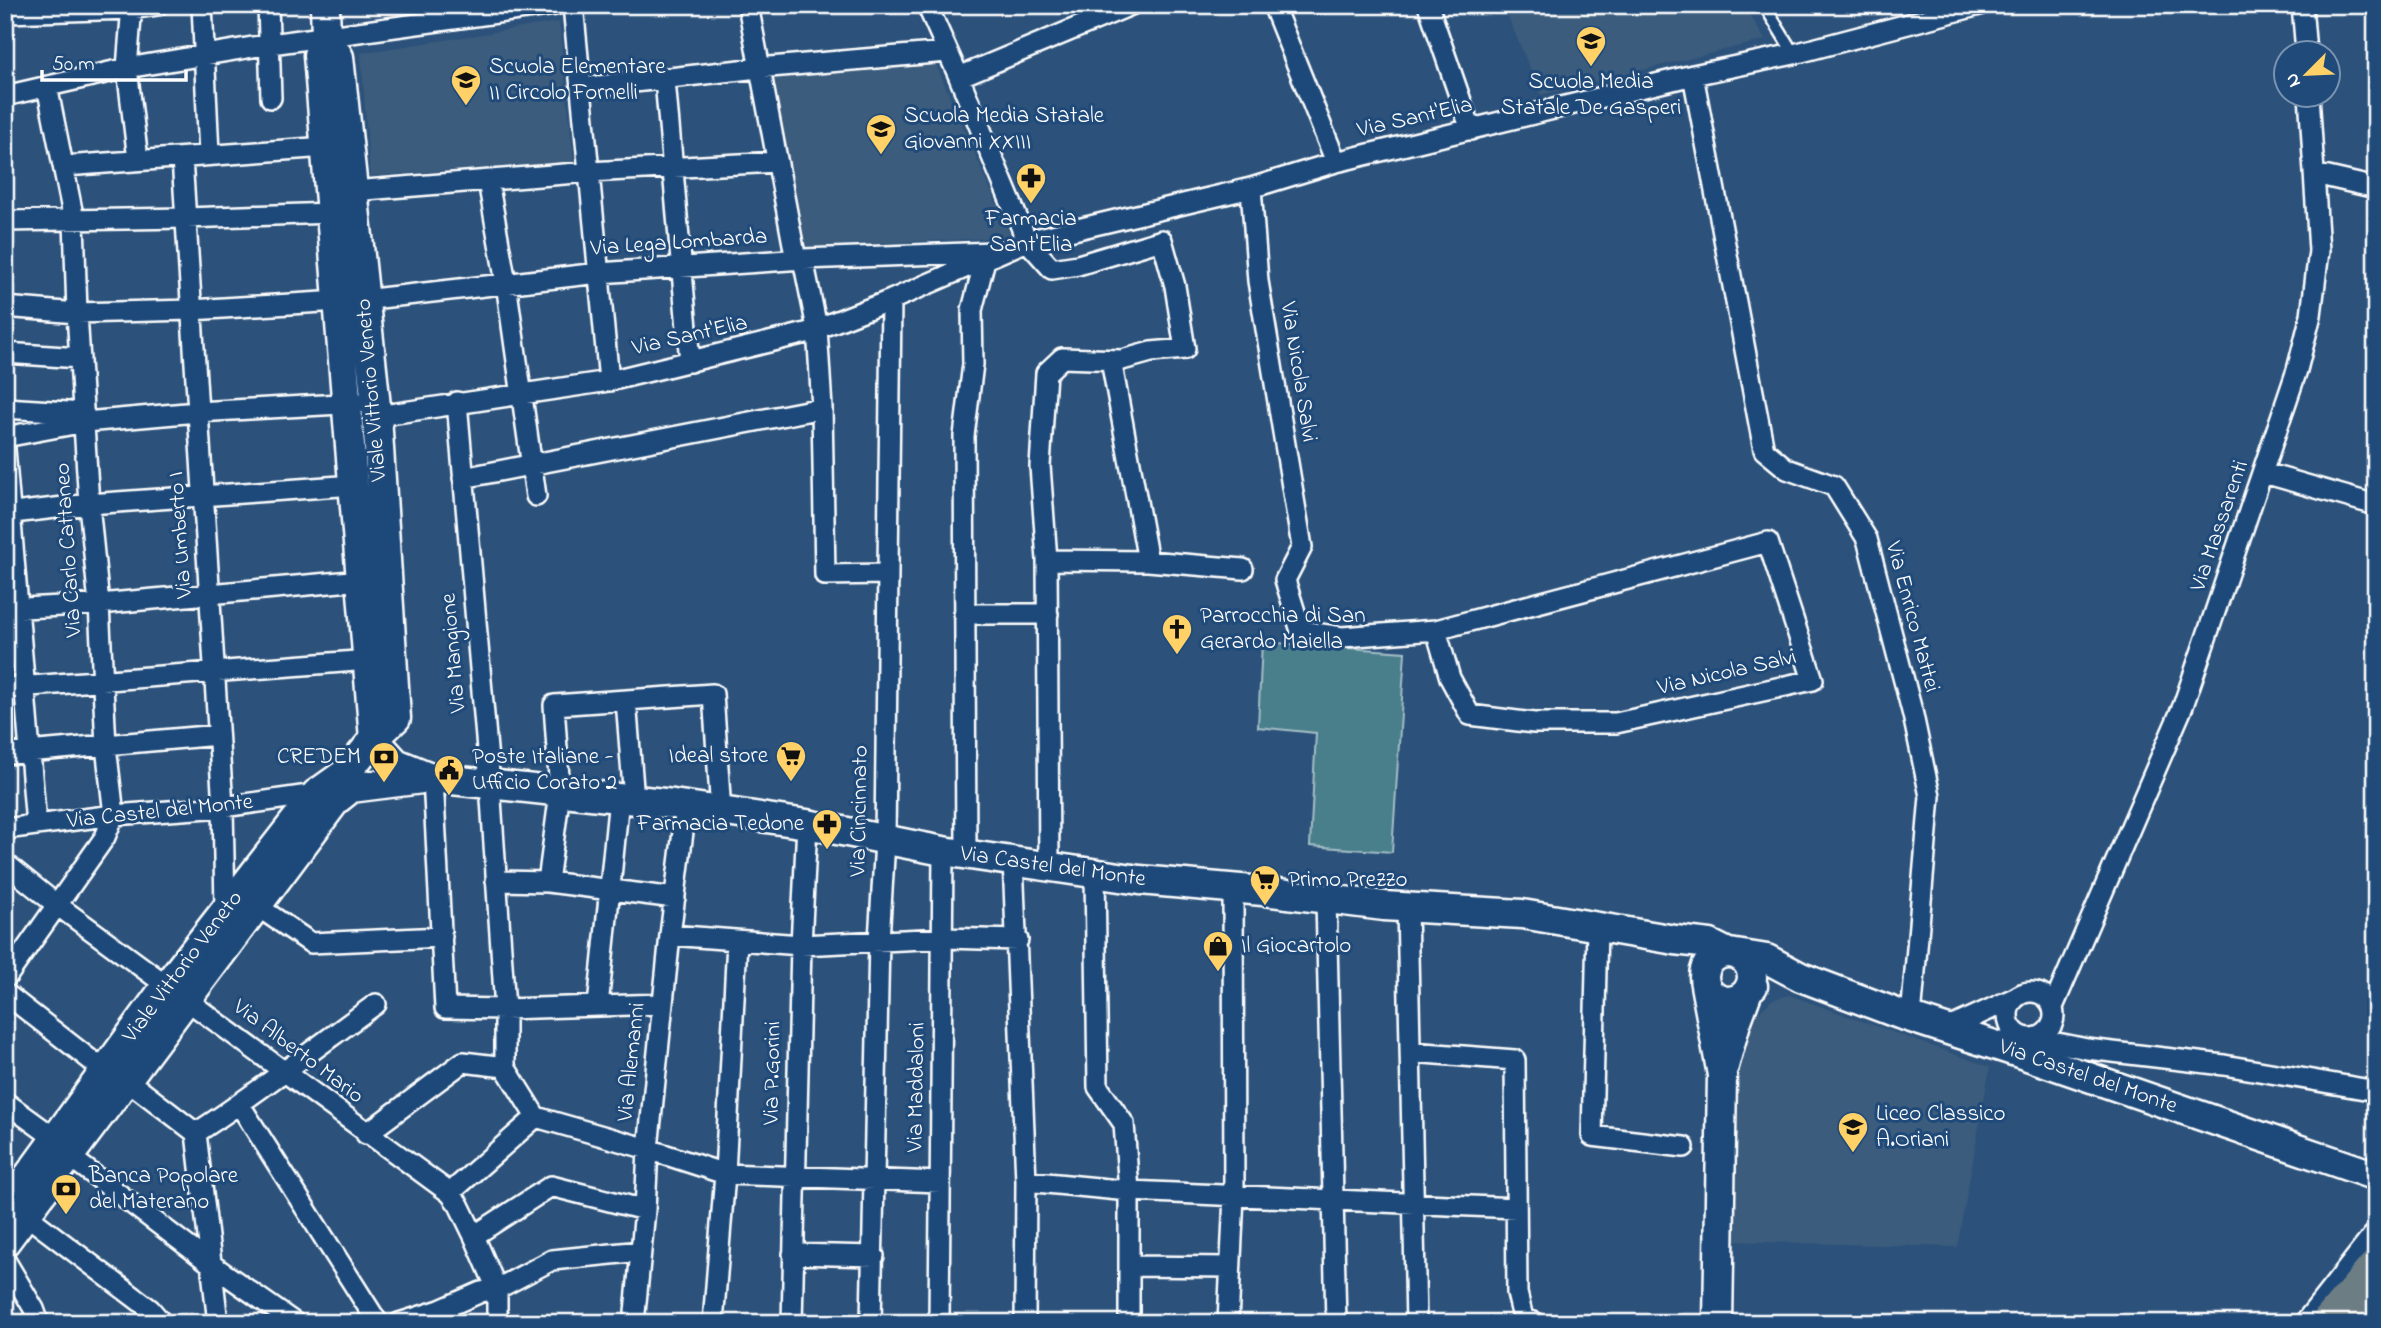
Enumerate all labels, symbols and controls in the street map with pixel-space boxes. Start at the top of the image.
school or university icon: Scuola Media Statale De Gasperi [1574,24,1608,68]
scale bar [42,38,186,82]
north arrow [2272,38,2342,108]
text: 50 m [52,50,95,80]
place label: Scuola Elementare II Circolo Fornelli [489,51,666,110]
school or university icon: Scuola Elementare II Circolo Fornelli [449,63,483,107]
place label: Scuola Media Statale De Gasperi [1501,66,1681,125]
text: N [2279,68,2309,91]
street label: Via Sant'Elia [1353,89,1476,147]
place label: Scuola Media Statale Giovanni XXIII [904,100,1105,159]
school or university icon: Scuola Media Statale Giovanni XXIII [864,112,898,156]
pharmacy icon: Farmacia Sant'Elia [1014,161,1048,205]
place label: Farmacia Sant'Elia [984,203,1077,262]
street label: Via Lega Lombarda [589,220,768,267]
street label: Viale Vittorio Veneto [348,297,397,484]
street label: Via Nicola Salvi [1270,299,1325,444]
street label: Via Sant'Elia [628,307,751,365]
street label: Via Massarenti [2182,456,2258,597]
street label: Via Carlo Cattaneo [46,462,92,639]
street label: Via Umberto I [160,470,202,601]
street label: Via Enrico Mattei [1876,537,1948,696]
street label: Via Mangione [432,591,477,715]
place label: Parrocchia di San Gerardo Maiella [1200,600,1366,659]
church icon: Parrocchia di San Gerardo Maiella [1160,612,1194,656]
street label: Via Nicola Salvi [1653,641,1800,705]
supermarket icon: Ideal store [774,739,808,783]
bank icon: CREDEM [367,740,401,784]
place label: Ideal store [669,740,769,773]
place label: CREDEM [277,741,361,774]
place label: Poste Italiane - Ufficio Corato 2 [472,741,617,800]
street label: Via Cincinnato [842,745,878,878]
public building icon: Poste Italiane - Ufficio Corato 2 [432,753,466,797]
street label: Via Castel del Monte [64,786,255,838]
pharmacy icon: Farmacia Tedone [810,807,844,851]
place label: Farmacia Tedone [636,808,805,841]
street label: Via Castel del Monte [957,838,1148,896]
supermarket icon: Primo Prezzo [1248,863,1282,907]
place label: Primo Prezzo [1288,864,1407,897]
street label: Viale Vittorio Veneto [114,884,251,1051]
shop icon: Il Giocartolo [1201,929,1235,973]
place label: Il Giocartolo [1241,930,1351,963]
street label: Via Alberto Mario [225,991,371,1112]
street label: Via Alemanni [609,1001,655,1124]
street label: Via P.Gorini [756,1021,790,1126]
street label: Via Maddaloni [899,1022,935,1153]
street label: Via Castel del Monte [1993,1031,2182,1123]
place label: Liceo Classico A.Oriani [1876,1098,2006,1157]
school or university icon: Liceo Classico A.Oriani [1836,1110,1870,1154]
place label: Banca Popolare del Materano [88,1160,239,1219]
bank icon: Banca Popolare del Materano [49,1172,83,1216]

